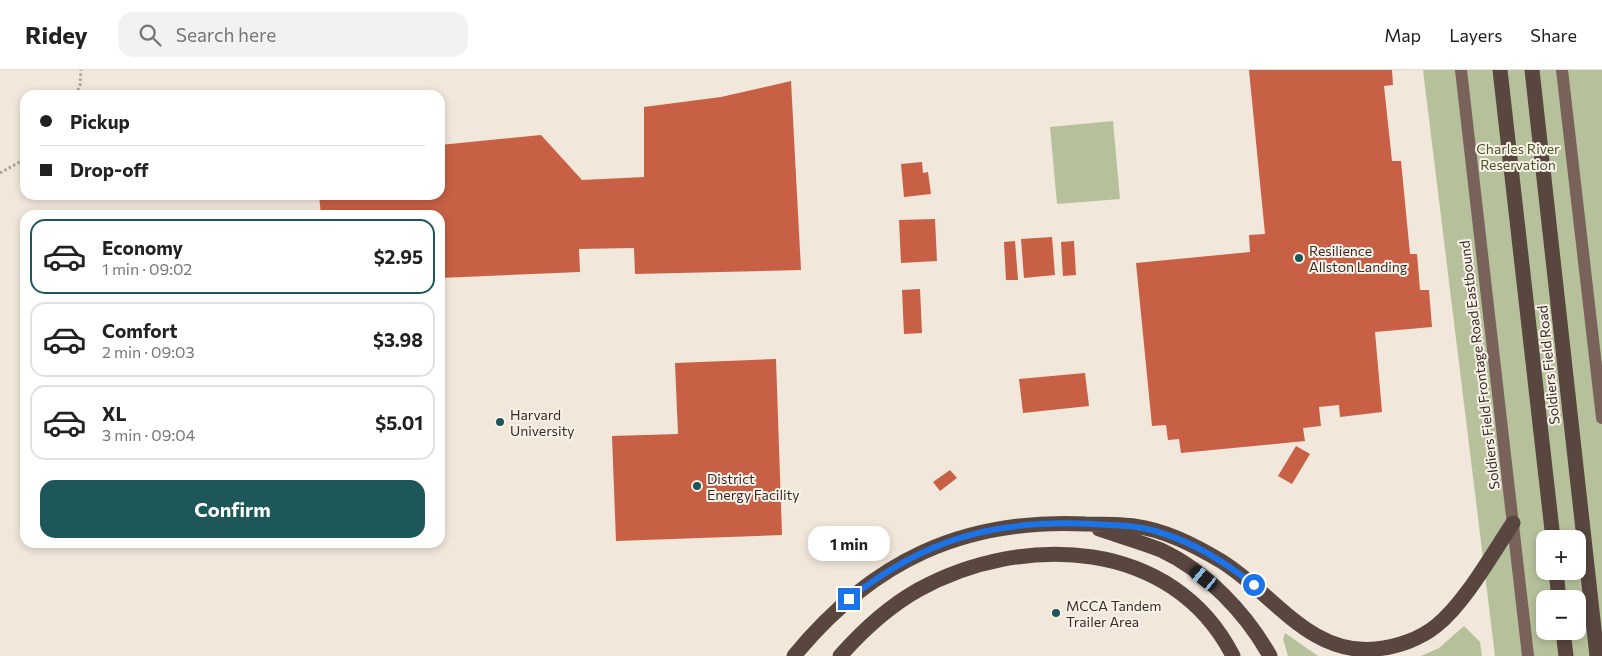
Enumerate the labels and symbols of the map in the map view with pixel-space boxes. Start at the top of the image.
park label: Charles River Reservation [1476,140,1560,173]
street label: Soldiers Field Frontage Road Eastbound [1455,240,1503,490]
place label: Resilience Allston Landing [1309,242,1408,275]
marker: Resilience Allston Landing [1293,252,1305,264]
street label: Soldiers Field Road [1533,305,1563,425]
place label: Harvard University [510,406,574,439]
marker: Harvard University [494,416,506,428]
place label: District Energy Facility [707,470,800,503]
marker: District Energy Facility [691,480,703,492]
callout: 1 min [808,526,890,562]
car [1187,563,1220,593]
route start [1243,574,1265,596]
route end [838,588,860,610]
place label: MCCA Tandem Trailer Area [1066,597,1161,630]
marker: MCCA Tandem Trailer Area [1050,607,1062,619]

